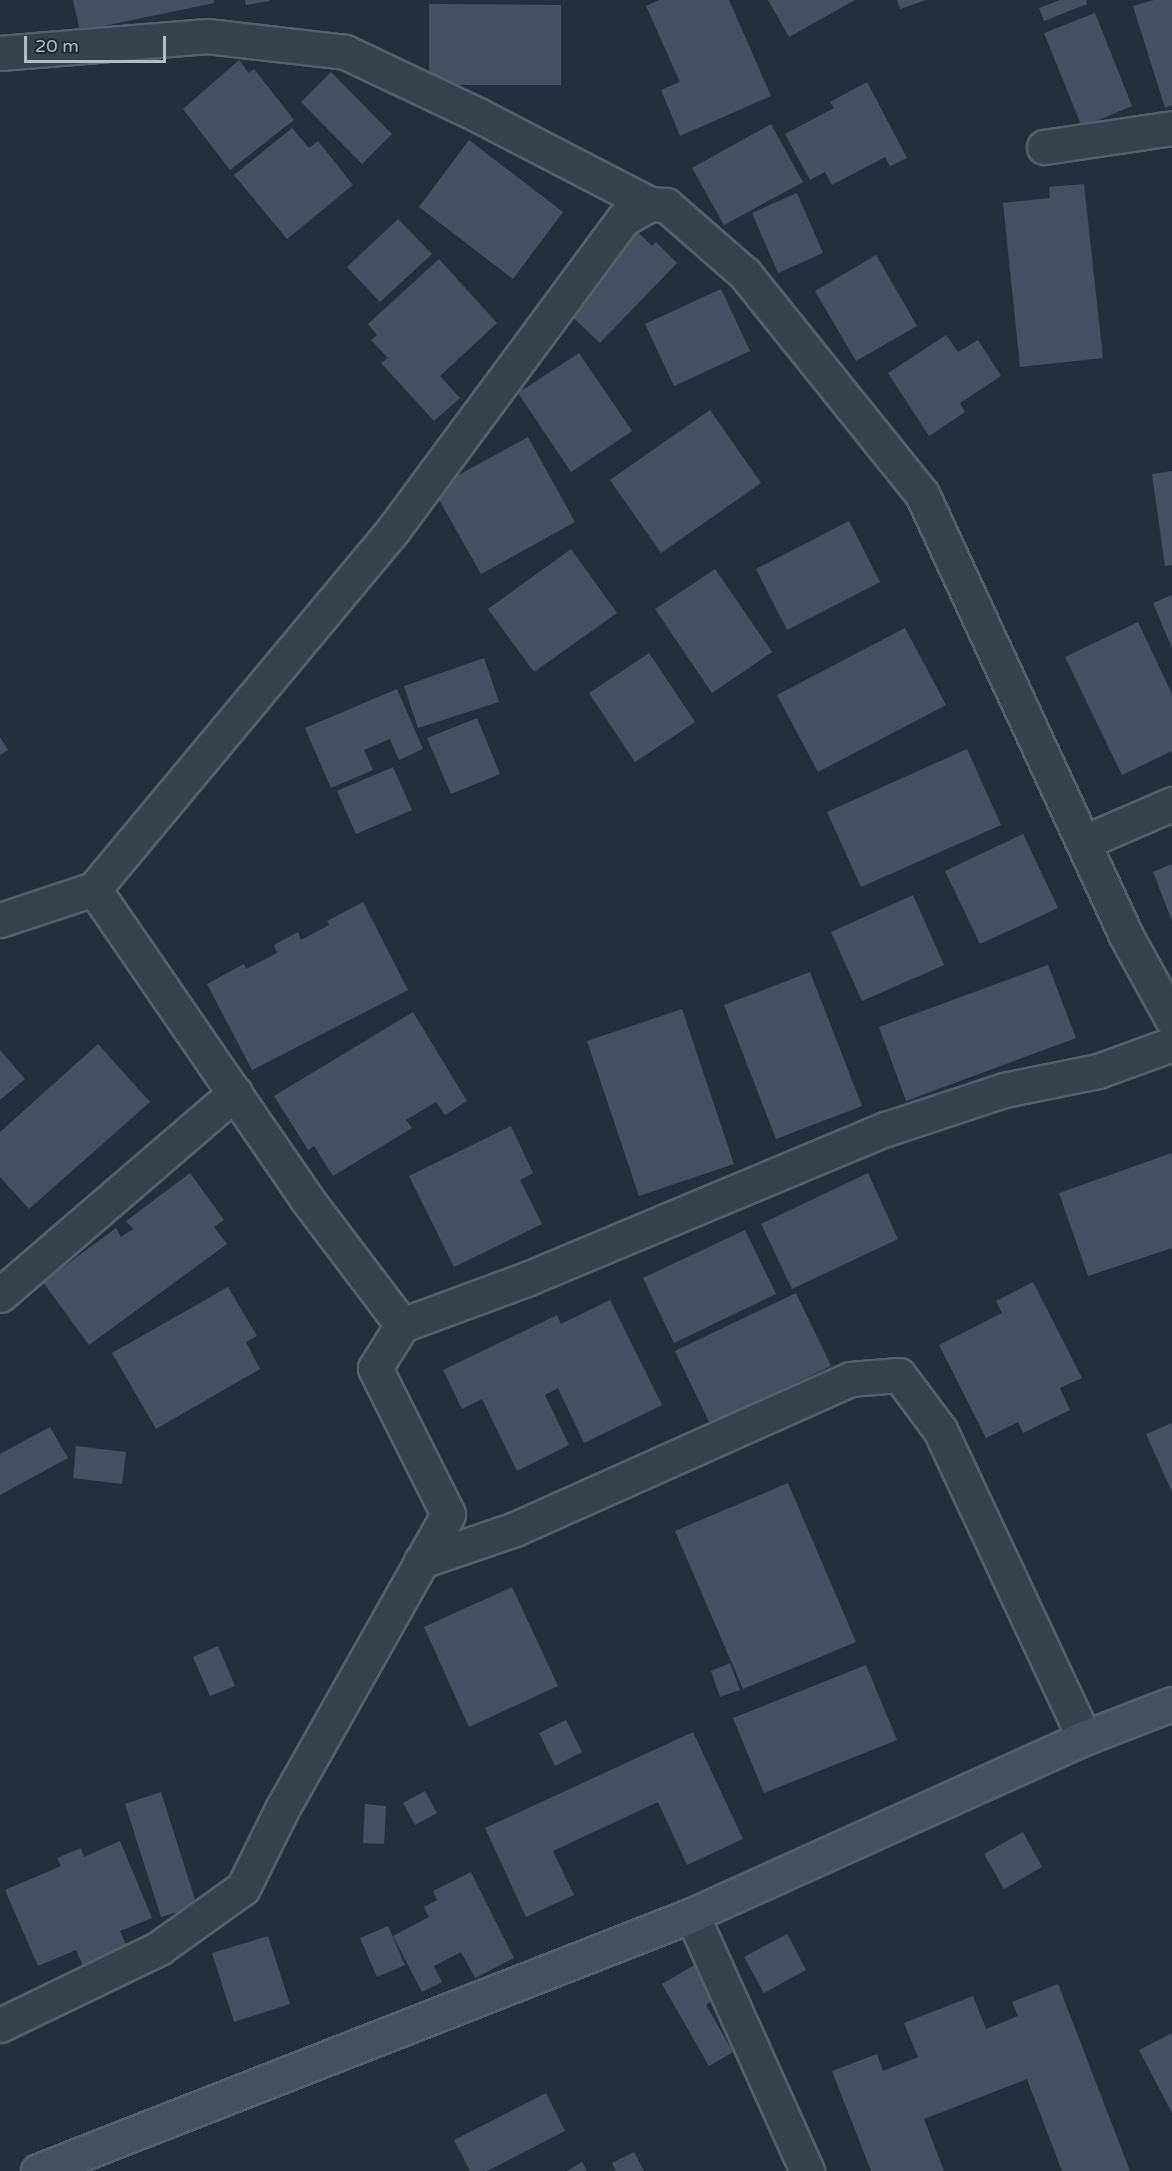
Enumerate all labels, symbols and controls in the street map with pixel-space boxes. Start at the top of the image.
scale bar [27,24,170,62]
text: 20 m [35,35,79,57]

